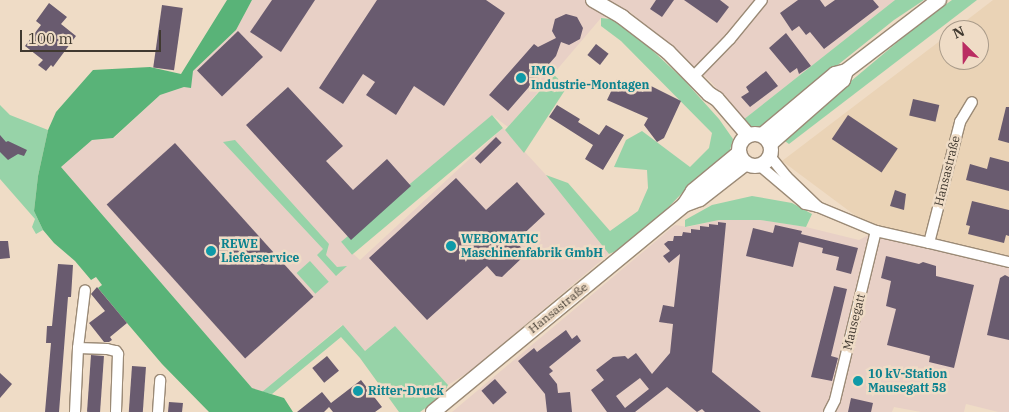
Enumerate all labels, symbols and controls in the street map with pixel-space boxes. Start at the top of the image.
scale bar [22,20,164,52]
north arrow [939,20,989,70]
text: N [950,22,967,43]
text: 100 m [28,29,73,48]
place label: IMO Industrie-Montagen [531,64,649,92]
marker: IMO Industrie-Montagen [515,72,527,84]
street label: Hansastraße [931,134,963,208]
place label: WEBOMATIC Maschinenfabrik GmbH [461,232,603,260]
place label: REWE Lieferservice [221,237,299,265]
marker: WEBOMATIC Maschinenfabrik GmbH [445,240,457,252]
marker: REWE Lieferservice [205,245,217,257]
street label: Hansastraße [525,280,591,336]
street label: Mausegatt [840,292,868,352]
place label: 10 kV-Station Mausegatt 58 [868,367,947,395]
marker: 10 kV-Station Mausegatt 58 [852,375,864,387]
place label: Ritter-Druck [368,384,444,398]
marker: Ritter-Druck [352,385,364,397]

